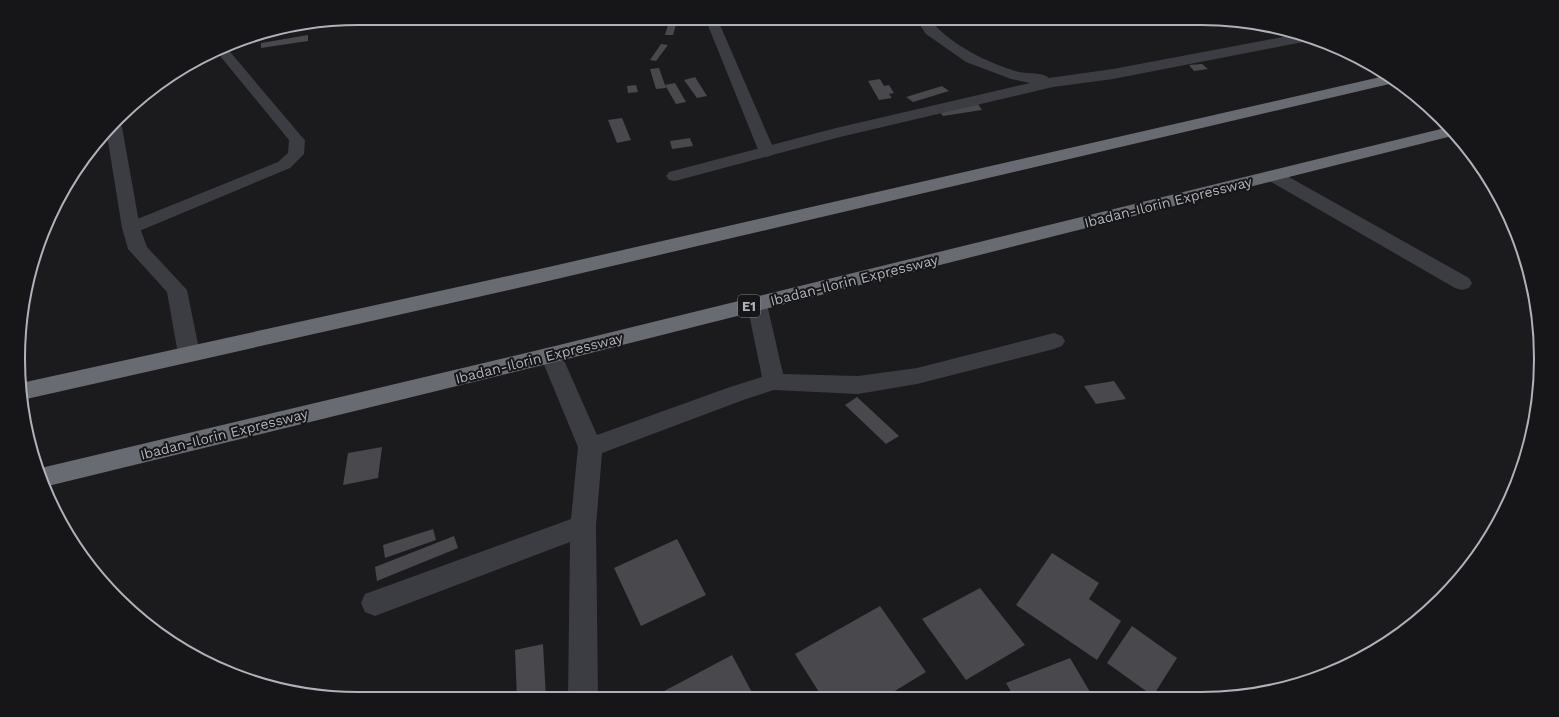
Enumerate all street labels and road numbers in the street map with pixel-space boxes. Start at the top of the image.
street label: Ibadan-Ilorin Expressway [1082,173,1254,231]
street label: Ibadan-Ilorin Expressway [768,251,940,309]
road number: E1 [738,295,760,317]
street label: Ibadan-Ilorin Expressway [453,329,625,387]
street label: Ibadan-Ilorin Expressway [138,405,310,463]

